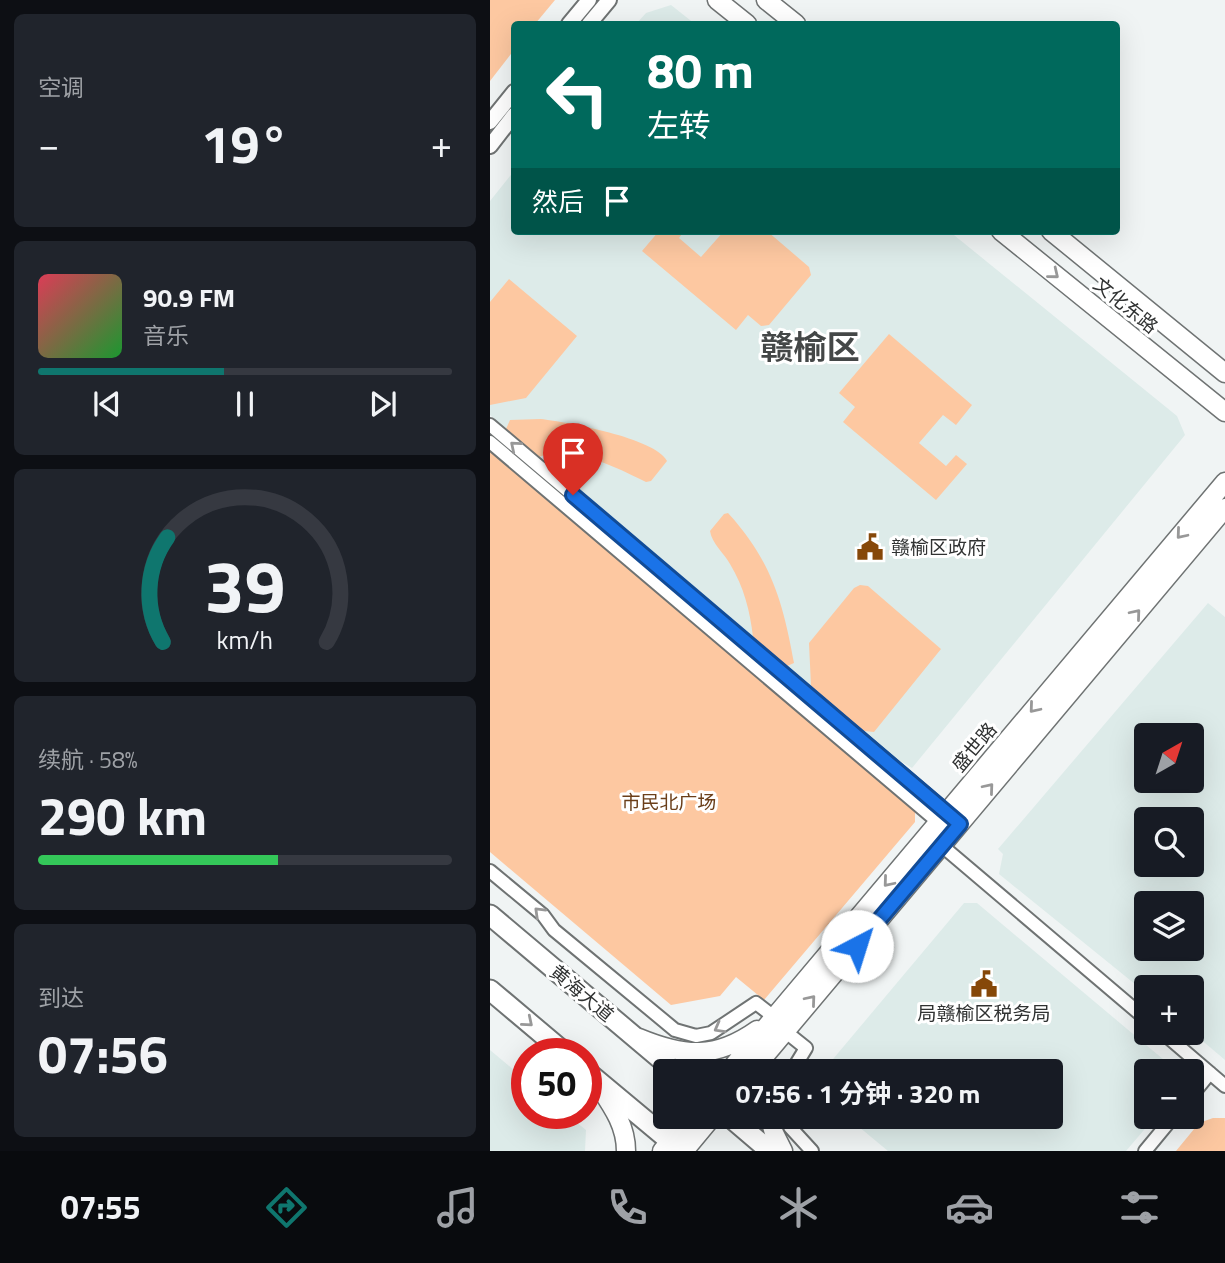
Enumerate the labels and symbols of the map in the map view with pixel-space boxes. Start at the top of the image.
one-way arrow [1046,266,1059,278]
street label: 文化东路 [1088,269,1165,340]
district label: 赣榆区 [761,322,860,372]
pin [543,423,603,495]
one-way arrow [511,442,523,455]
one-way arrow [1177,526,1189,539]
public building icon: 赣榆区政府 [855,532,885,562]
place label: 赣榆区政府 [891,532,986,561]
one-way arrow [1128,610,1140,623]
one-way arrow [1030,700,1042,713]
street label: 盛世路 [944,716,1003,778]
north arrow [1134,723,1204,793]
one-way arrow [981,784,993,797]
park label: 市民北广场 [621,787,717,816]
one-way arrow [884,874,896,887]
one-way arrow [534,907,547,920]
position arrow [820,909,894,983]
street label: 黄海大道 [544,957,621,1028]
public building icon: 局赣榆区税务局 [969,969,999,999]
one-way arrow [803,995,815,1008]
place label: 局赣榆区税务局 [917,998,1051,1027]
one-way arrow [520,1013,533,1026]
one-way arrow [714,1020,726,1033]
speed limit sign: 50 [511,1038,602,1129]

